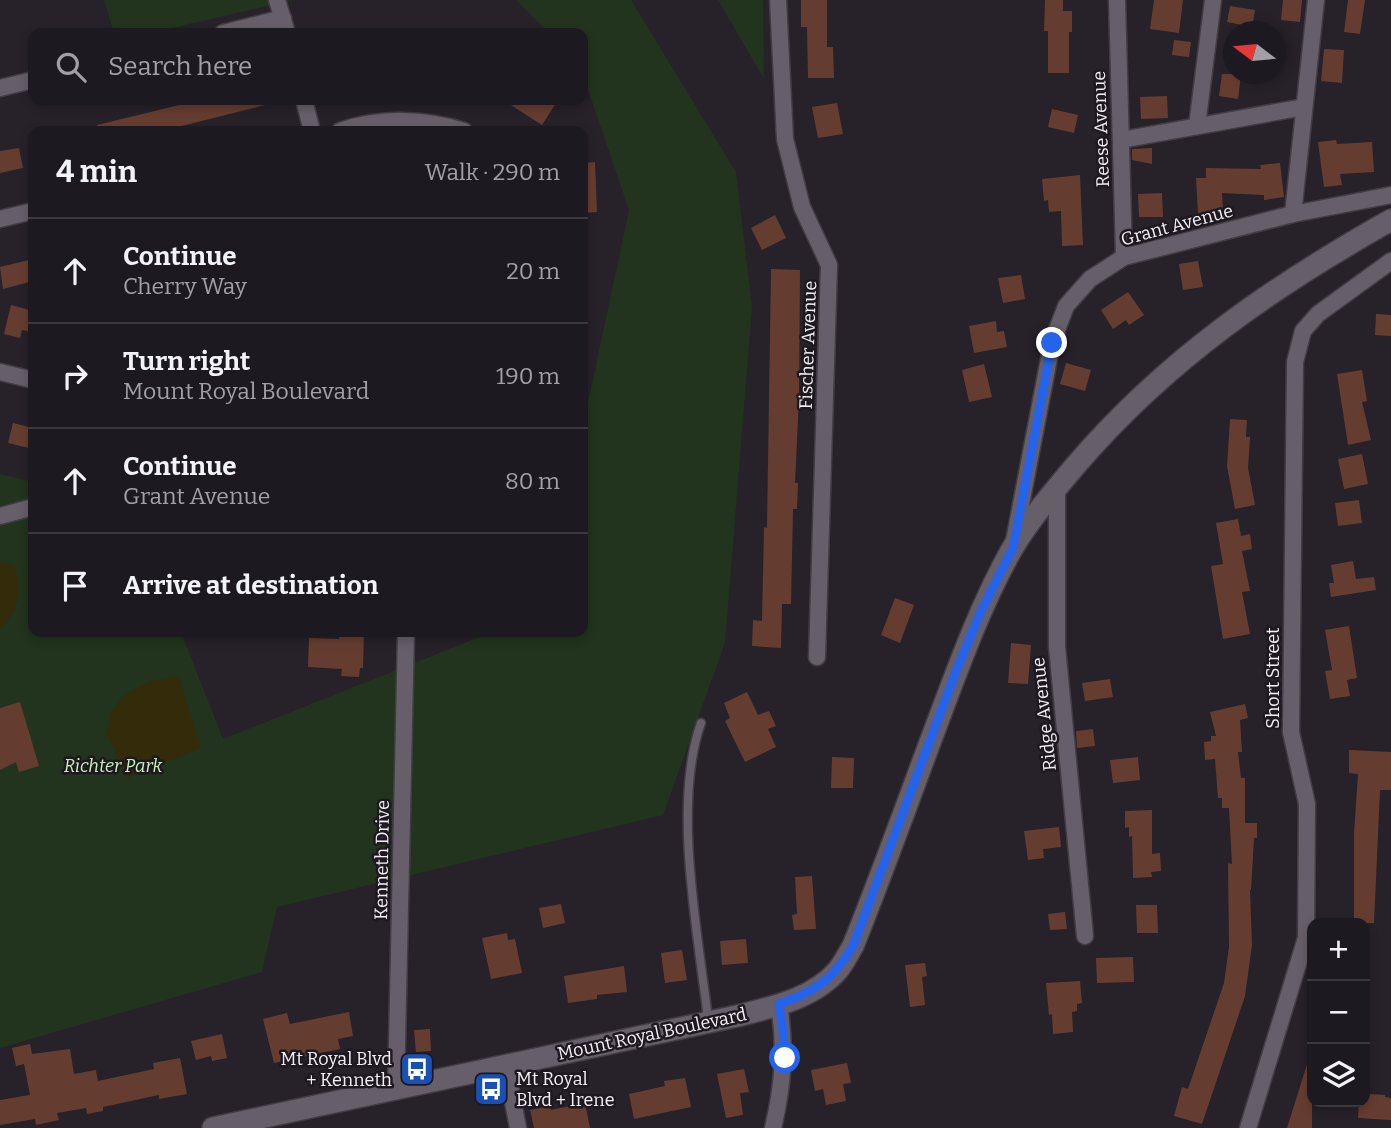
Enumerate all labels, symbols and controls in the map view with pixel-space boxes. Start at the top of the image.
north arrow [1223,21,1286,84]
search box [28,28,588,105]
icon: search [52,48,90,86]
text: Search here [108,51,252,82]
street label: Reese Avenue [1088,70,1114,188]
text: 4 min [56,154,137,190]
text: Walk · 290 m [425,158,560,186]
street label: Grant Avenue [1118,199,1236,251]
text: Continue [123,241,237,272]
icon: ahead [56,252,94,290]
text: 20 m [506,257,560,285]
text: Cherry Way [123,272,247,300]
street label: Fischer Avenue [795,280,821,410]
route end [1036,327,1067,358]
text: Turn right [123,346,250,377]
icon: right [56,357,94,395]
text: 190 m [496,362,560,390]
text: Mount Royal Boulevard [123,377,369,405]
text: Continue [123,451,237,482]
icon: ahead [56,462,94,500]
text: 80 m [505,467,560,495]
text: Grant Avenue [123,482,270,510]
icon: arrive [56,567,94,605]
text: Arrive at destination [123,570,378,601]
street label: Short Street [1262,627,1284,729]
street label: Ridge Avenue [1027,656,1061,772]
park label: Richter Park [64,755,163,777]
street label: Kenneth Drive [370,800,394,920]
map controls [1307,918,1370,1107]
button: + [1307,918,1370,981]
button: − [1307,981,1370,1044]
street label: Mount Royal Boulevard [555,1003,749,1065]
route start [769,1042,800,1073]
button: layers [1307,1044,1370,1107]
place label: Mt Royal Blvd + Kenneth [281,1048,392,1091]
bus stop icon: Mt Royal Blvd + Kenneth [398,1050,436,1088]
place label: Mt Royal Blvd + Irene [516,1068,614,1111]
bus stop icon: Mt Royal Blvd + Irene [472,1070,510,1108]

